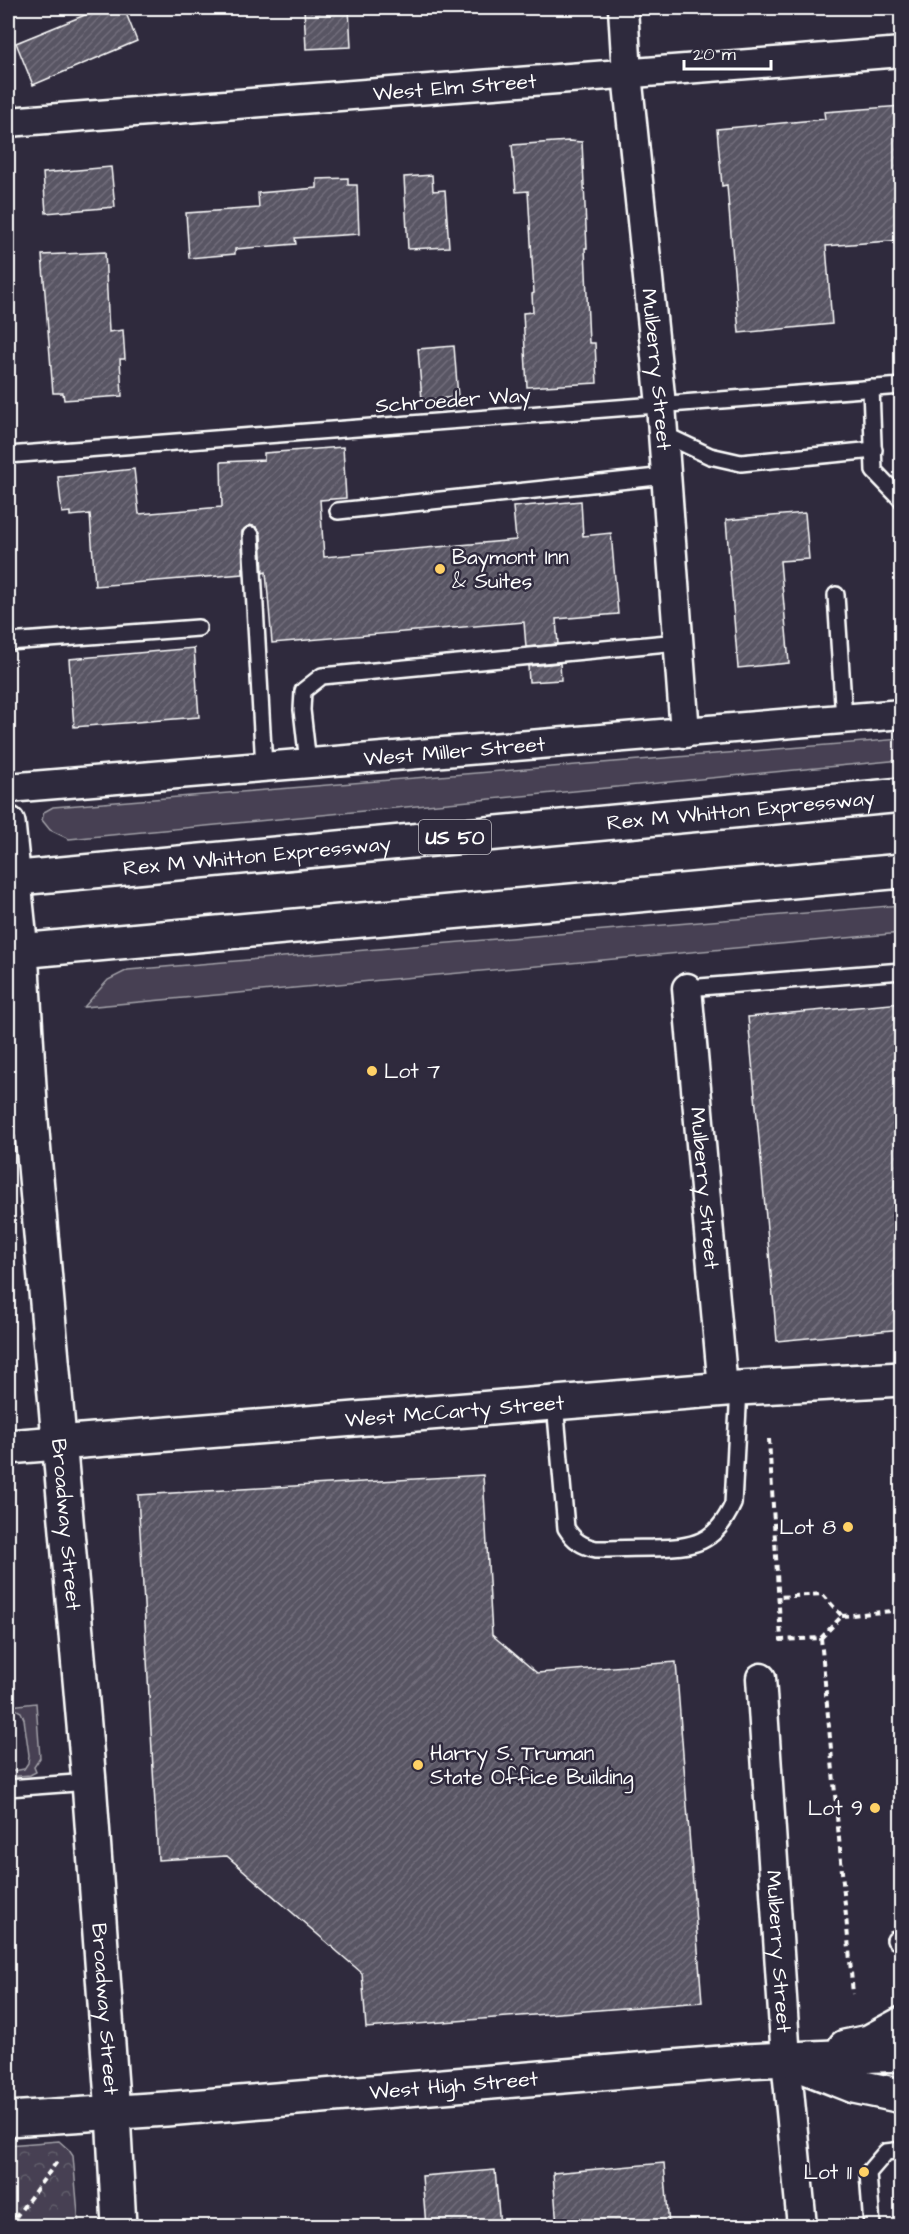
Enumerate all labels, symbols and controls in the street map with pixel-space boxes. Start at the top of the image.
scale bar [684,33,771,71]
text: 20 m [693,42,736,67]
street label: West Elm Street [372,67,538,108]
street label: Mulberry Street [634,287,678,452]
street label: Schroeder Way [374,381,532,422]
place label: Baymont Inn & Suites [452,543,569,596]
marker: Baymont Inn & Suites [433,562,447,576]
street label: West Miller Street [363,730,547,773]
street label: Rex M Whitton Expressway [606,784,877,838]
road number: US 50 [419,820,491,854]
street label: Rex M Whitton Expressway [122,829,393,883]
place label: Lot 7 [384,1057,440,1086]
marker: Lot 7 [365,1064,379,1078]
street label: Mulberry Street [683,1106,726,1271]
street label: West McCarty Street [344,1388,566,1435]
street label: Broadway Street [44,1437,88,1612]
place label: Lot 8 [779,1513,836,1542]
marker: Lot 8 [841,1520,855,1534]
place label: Harry S. Truman State Office Building [430,1739,634,1794]
marker: Harry S. Truman State Office Building [411,1758,425,1772]
place label: Lot 9 [808,1794,863,1823]
marker: Lot 9 [868,1801,882,1815]
street label: Mulberry Street [759,1869,798,2034]
street label: Broadway Street [84,1922,126,2096]
street label: West High Street [368,2064,540,2107]
place label: Lot 11 [803,2158,852,2187]
marker: Lot 11 [857,2165,871,2179]

